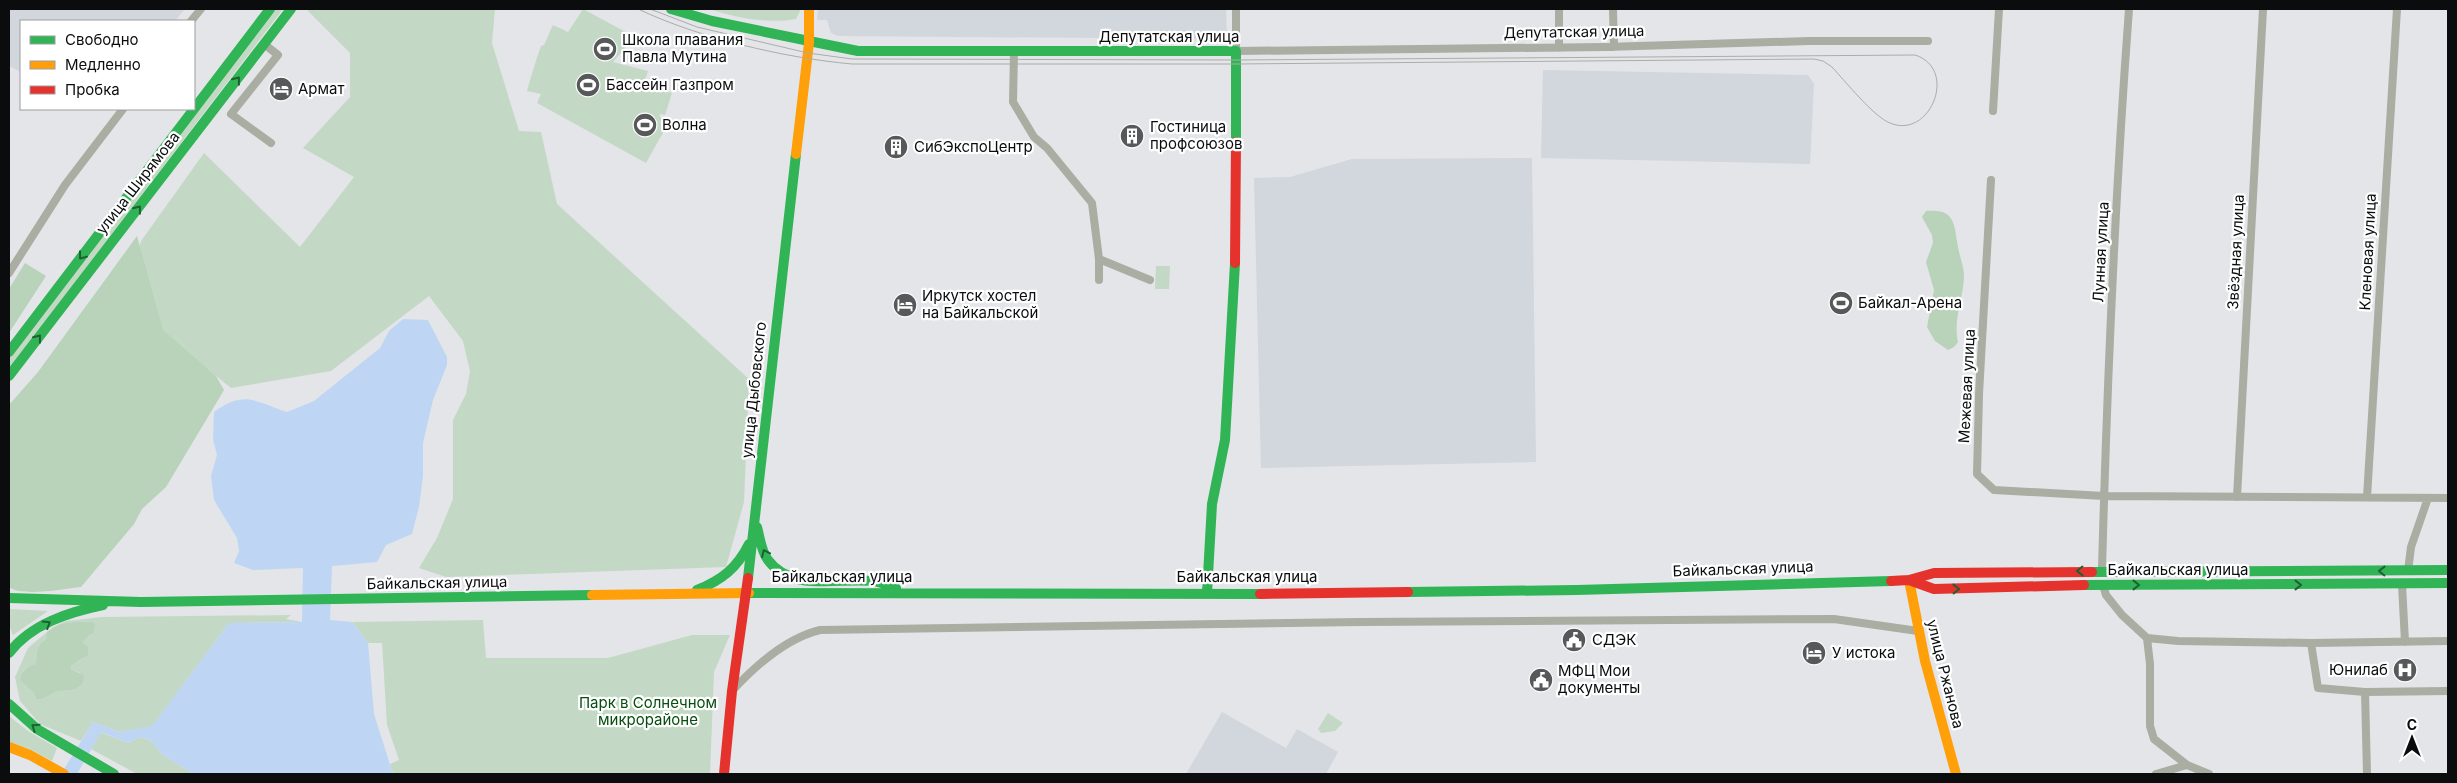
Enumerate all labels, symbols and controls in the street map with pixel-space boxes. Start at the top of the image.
legend [20,20,195,110]
street label: Депутатская улица [1503,21,1645,42]
street label: Депутатская улица [1099,27,1239,46]
text: Свободно [65,30,139,49]
place label: Школа плавания Павла Мутина [622,30,743,66]
sports icon: Школа плавания Павла Мутина [592,36,618,62]
text: Медленно [65,55,141,74]
sports icon: Бассейн Газпром [575,72,601,98]
place label: Бассейн Газпром [606,75,734,94]
hotel icon: Армат [268,76,294,102]
one-way arrow [231,77,239,86]
place label: Армат [298,79,345,98]
text: Пробка [65,80,120,99]
sports icon: Волна [632,112,658,138]
place label: Волна [662,115,707,134]
place label: Гостиница профсоюзов [1150,117,1242,153]
building icon: Гостиница профсоюзов [1119,123,1145,149]
street label: улица Ширямова [92,128,184,238]
building icon: СибЭкспоЦентр [883,134,909,160]
place label: СибЭкспоЦентр [914,137,1033,156]
street label: Кленовая улица [2355,193,2380,311]
street label: Звёздная улица [2223,194,2248,310]
street label: Лунная улица [2088,201,2113,303]
one-way arrow [132,206,140,215]
one-way arrow [79,250,87,259]
place label: Иркутск хостел на Байкальской [922,286,1038,322]
sports icon: Байкал-Арена [1828,290,1854,316]
hotel icon: Иркутск хостел на Байкальской [892,292,918,318]
place label: Байкал-Арена [1858,293,1962,312]
street label: улица Дыбовского [737,321,770,459]
street label: Межевая улица [1954,328,1979,444]
one-way arrow [33,334,42,343]
one-way arrow [761,549,771,558]
street label: Байкальская улица [1672,557,1814,580]
street label: Байкальская улица [2108,560,2248,579]
one-way arrow [2075,566,2083,576]
one-way arrow [2378,566,2386,576]
street label: Байкальская улица [772,567,912,586]
street label: Байкальская улица [1177,567,1317,586]
street label: Байкальская улица [366,572,508,593]
one-way arrow [2294,579,2302,590]
one-way arrow [2132,580,2140,590]
one-way arrow [1952,584,1960,594]
street label: улица Ржанова [1923,617,1968,730]
one-way arrow [41,620,50,630]
public building icon: СДЭК [1561,627,1587,653]
place label: СДЭК [1592,630,1636,649]
hotel icon: У истока [1801,640,1827,666]
place label: У истока [1832,643,1895,662]
hospital icon: Юнилаб [2392,657,2418,683]
place label: Юнилаб [2329,660,2388,679]
place label: МФЦ Мои документы [1558,661,1640,697]
public building icon: МФЦ Мои документы [1528,667,1554,693]
park label: Парк в Солнечном микрорайоне [579,693,717,729]
north arrow [2387,713,2437,763]
text: С [2407,716,2417,733]
one-way arrow [31,724,41,733]

